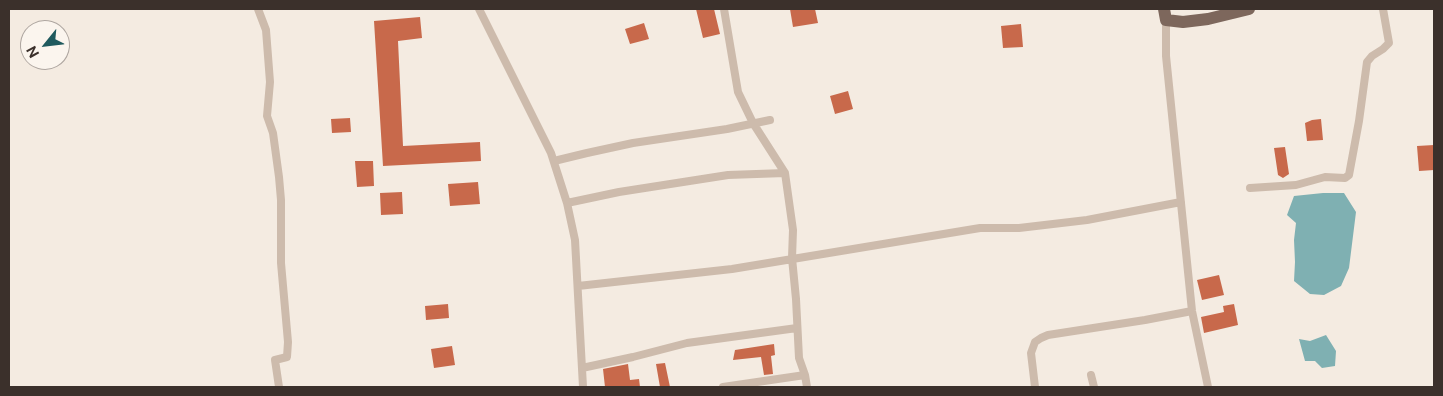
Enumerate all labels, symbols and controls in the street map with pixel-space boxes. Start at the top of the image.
north arrow [20,20,70,70]
text: N [23,43,42,60]

